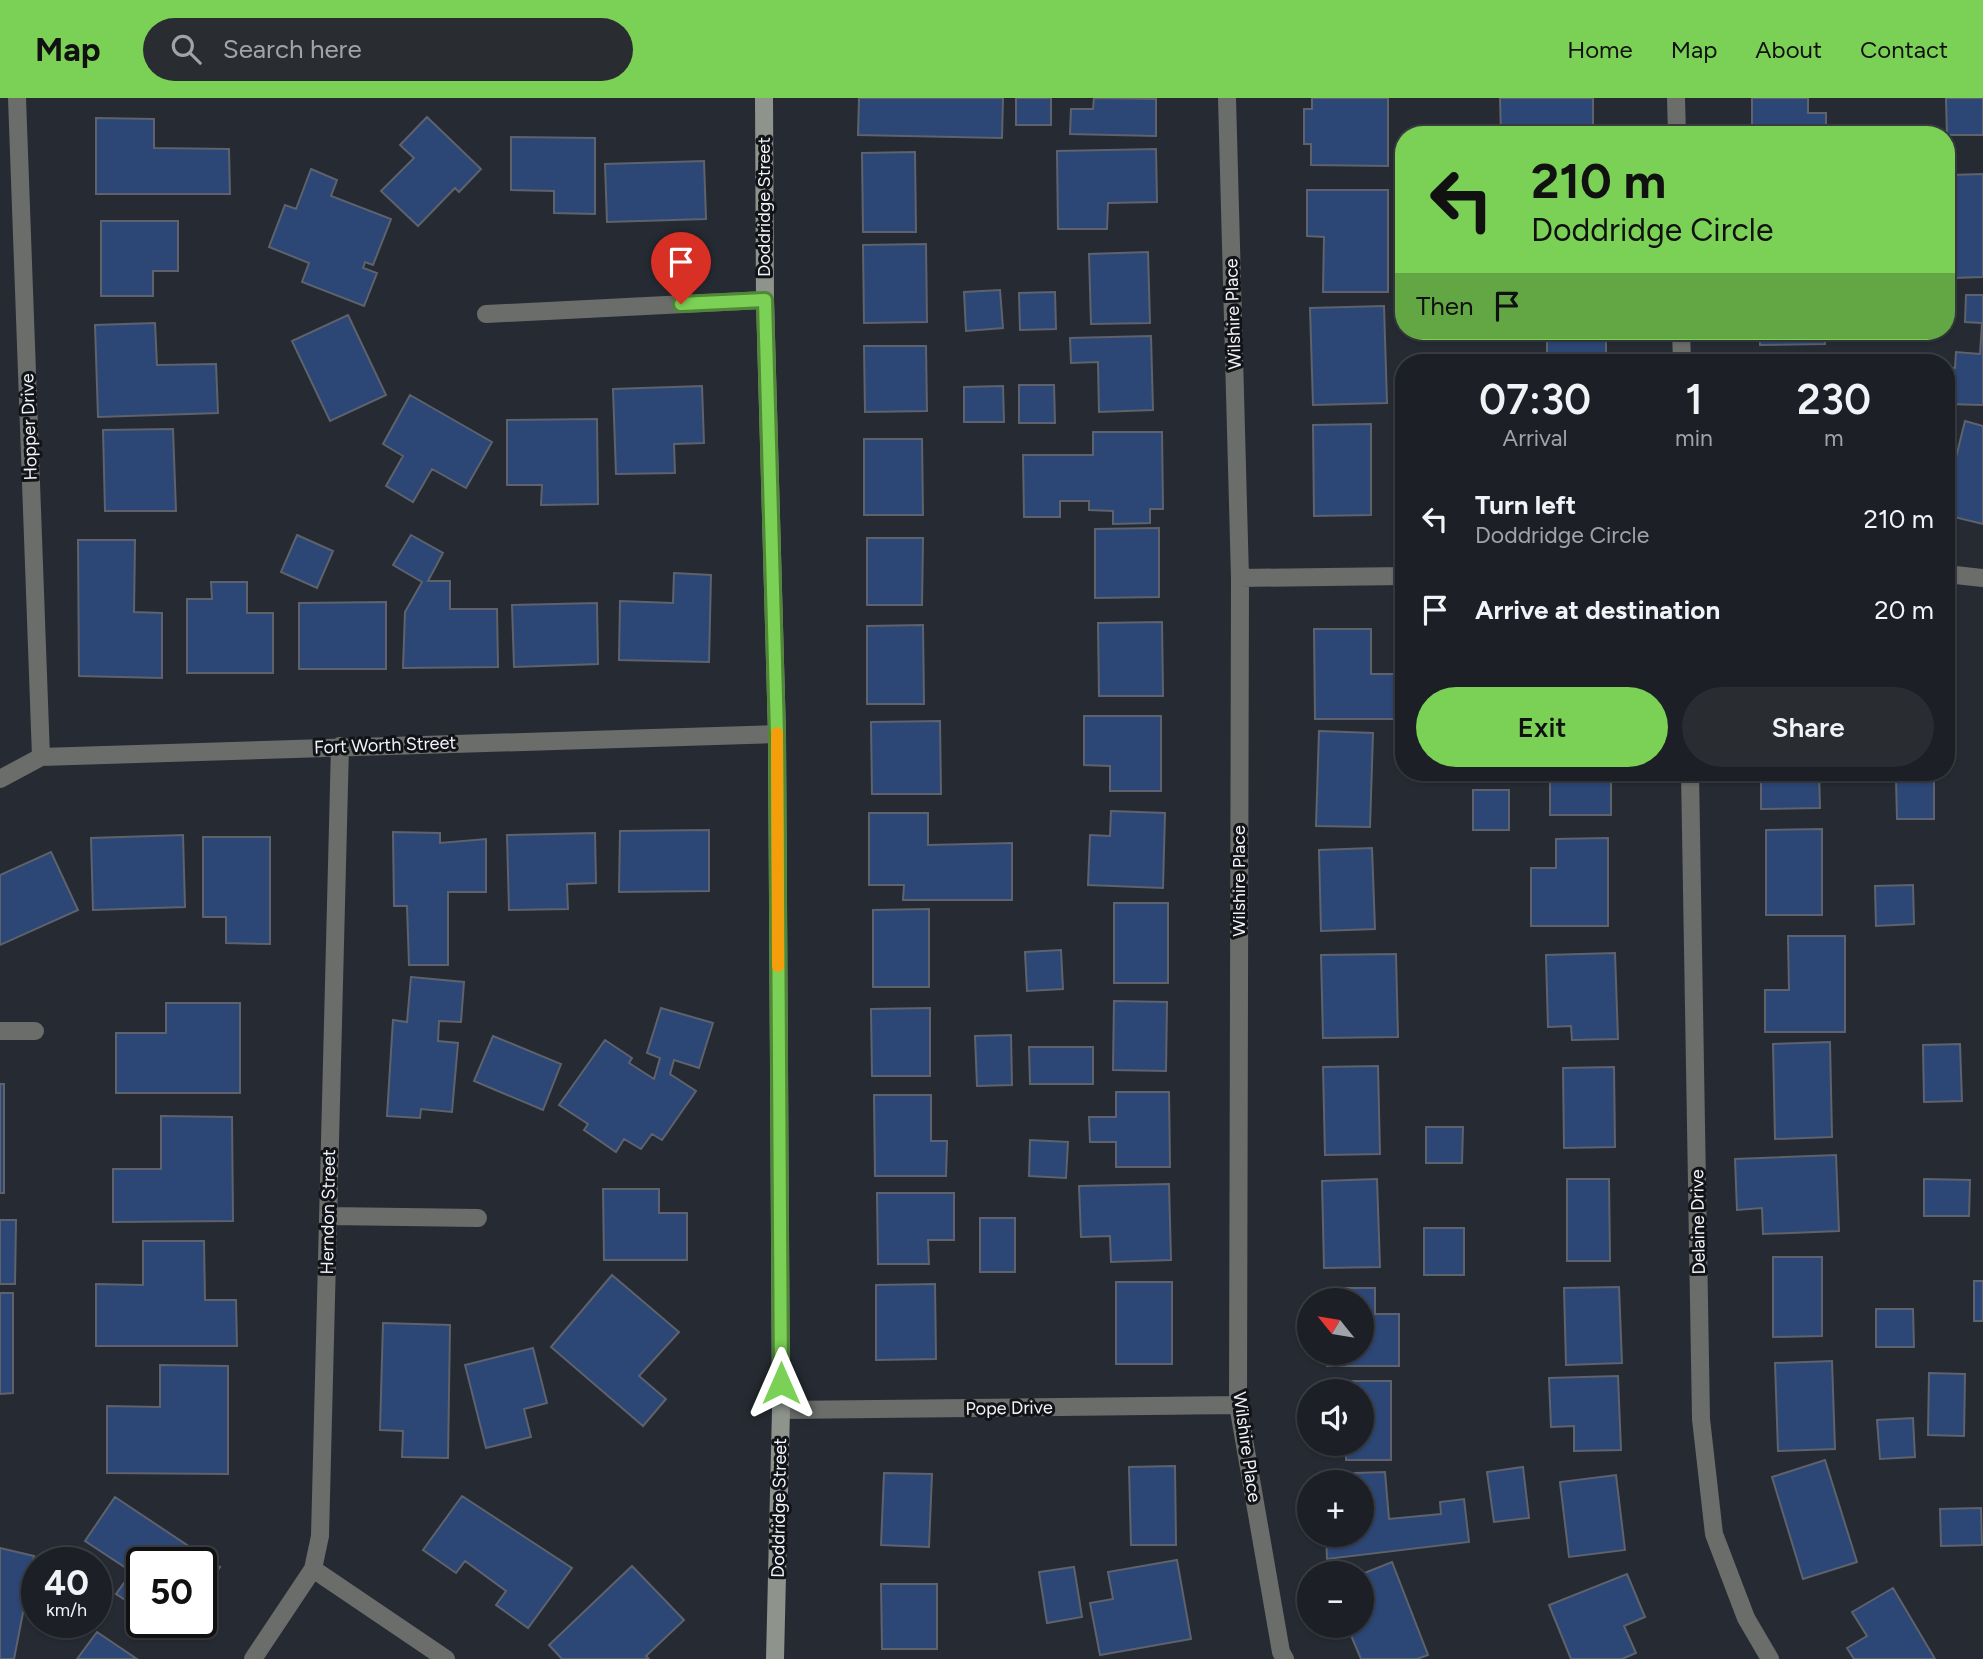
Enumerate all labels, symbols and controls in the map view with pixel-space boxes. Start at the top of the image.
search box [143,18,633,81]
text: Map [35,30,101,69]
icon: search [167,30,205,68]
text: Search here [223,33,362,65]
text: Home [1567,35,1633,64]
text: Map [1671,35,1717,64]
text: About [1755,35,1822,64]
text: Contact [1860,35,1948,64]
street label: Doddridge Street [753,137,775,277]
text: 210 m [1531,151,1666,210]
icon: left [1416,154,1507,245]
text: Doddridge Circle [1531,211,1773,249]
pin [651,232,711,304]
icon: arrive [662,243,700,281]
street label: Wilshire Place [1220,258,1246,370]
icon: arrive [1488,287,1526,325]
text: Then [1416,290,1474,322]
street label: Hopper Drive [16,373,42,481]
text: 07:30 [1479,374,1591,425]
text: 1 [1685,374,1703,425]
text: 230 [1797,374,1871,425]
text: Arrival [1503,424,1568,452]
text: min [1675,424,1713,452]
text: m [1824,424,1844,452]
text: Turn left [1475,489,1576,521]
icon: left [1416,500,1454,538]
text: 210 m [1864,503,1934,535]
text: Doddridge Circle [1475,521,1649,549]
icon: arrive [1416,591,1454,629]
text: Arrive at destination [1475,594,1720,626]
text: 20 m [1874,594,1934,626]
button: Exit [1416,687,1668,767]
button: Share [1682,687,1934,767]
street label: Fort Worth Street [314,732,457,758]
street label: Wilshire Place [1228,825,1250,937]
street label: Herndon Street [316,1149,340,1275]
street label: Delaine Drive [1686,1169,1710,1275]
north arrow [1297,1288,1374,1365]
map controls [1297,1288,1374,1638]
position arrow [744,1346,818,1420]
button: sound [1297,1379,1374,1456]
street label: Wilshire Place [1228,1390,1266,1504]
street label: Pope Drive [965,1396,1053,1420]
street label: Doddridge Street [767,1438,791,1578]
button: + [1297,1470,1374,1547]
speed limit sign: 50 [126,1547,217,1638]
button: − [1297,1561,1374,1638]
text: 40 [44,1562,89,1604]
text: km/h [46,1599,87,1621]

